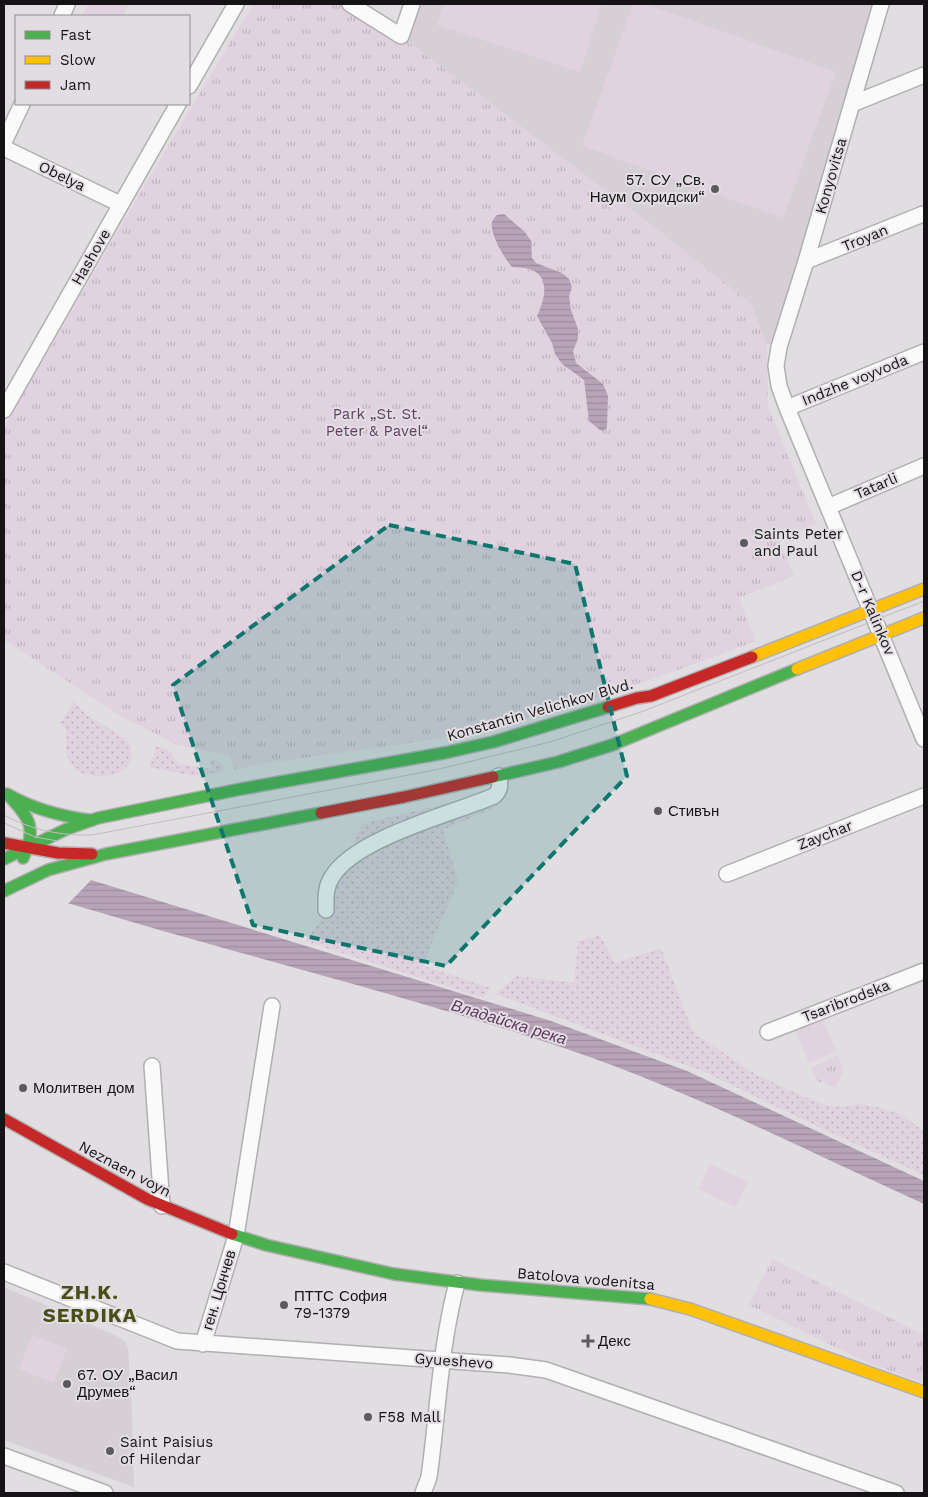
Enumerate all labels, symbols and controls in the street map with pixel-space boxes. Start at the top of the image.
legend [15,15,190,105]
text: Fast [60,26,92,44]
text: Slow [60,51,96,69]
text: Jam [60,76,91,94]
street label: Konyovitsa [812,135,851,216]
street label: Obelya [36,157,89,195]
place label: 57. СУ „Св. Наум Охридски“ [590,171,705,206]
marker: 57. СУ „Св. Наум Охридски“ [709,183,721,195]
street label: Troyan [839,221,891,255]
street label: Hashove [68,226,114,288]
street label: Indzhe voyvoda [799,350,911,409]
park label: Park „St. St. Peter & Pavel“ [326,405,428,440]
street label: Tatarli [852,469,900,503]
place label: Saints Peter and Paul [754,525,843,560]
marker: Saints Peter and Paul [738,537,750,549]
street label: D-r Kalinkov [847,568,899,658]
street label: Konstantin Velichkov Blvd. [445,675,635,745]
place label: Стивън [668,802,719,820]
marker: Стивън [652,805,664,817]
street label: Zaychar [795,816,855,854]
street label: Tsaribrodska [800,976,893,1026]
water label: Владайска река [449,995,569,1049]
place label: Молитвен дом [33,1079,135,1097]
marker: Молитвен дом [17,1082,29,1094]
street label: Neznaen voyn [76,1137,174,1201]
street label: ген. Цончев [198,1248,240,1332]
street label: Batolova vodenitsa [516,1264,656,1294]
district label: ZH.K. SERDIKA [43,1280,137,1327]
place label: ПТТС София 79-1379 [294,1287,387,1322]
marker: ПТТС София 79-1379 [278,1299,290,1311]
place label: Декс [598,1332,631,1350]
marker: Декс [582,1335,594,1347]
street label: Gyueshevo [414,1349,494,1373]
place label: 67. ОУ „Васил Друмев“ [77,1366,178,1401]
marker: 67. ОУ „Васил Друмев“ [61,1378,73,1390]
place label: F58 Mall [378,1408,441,1426]
marker: F58 Mall [362,1411,374,1423]
place label: Saint Paisius of Hilendar [120,1433,213,1468]
marker: Saint Paisius of Hilendar [104,1445,116,1457]

